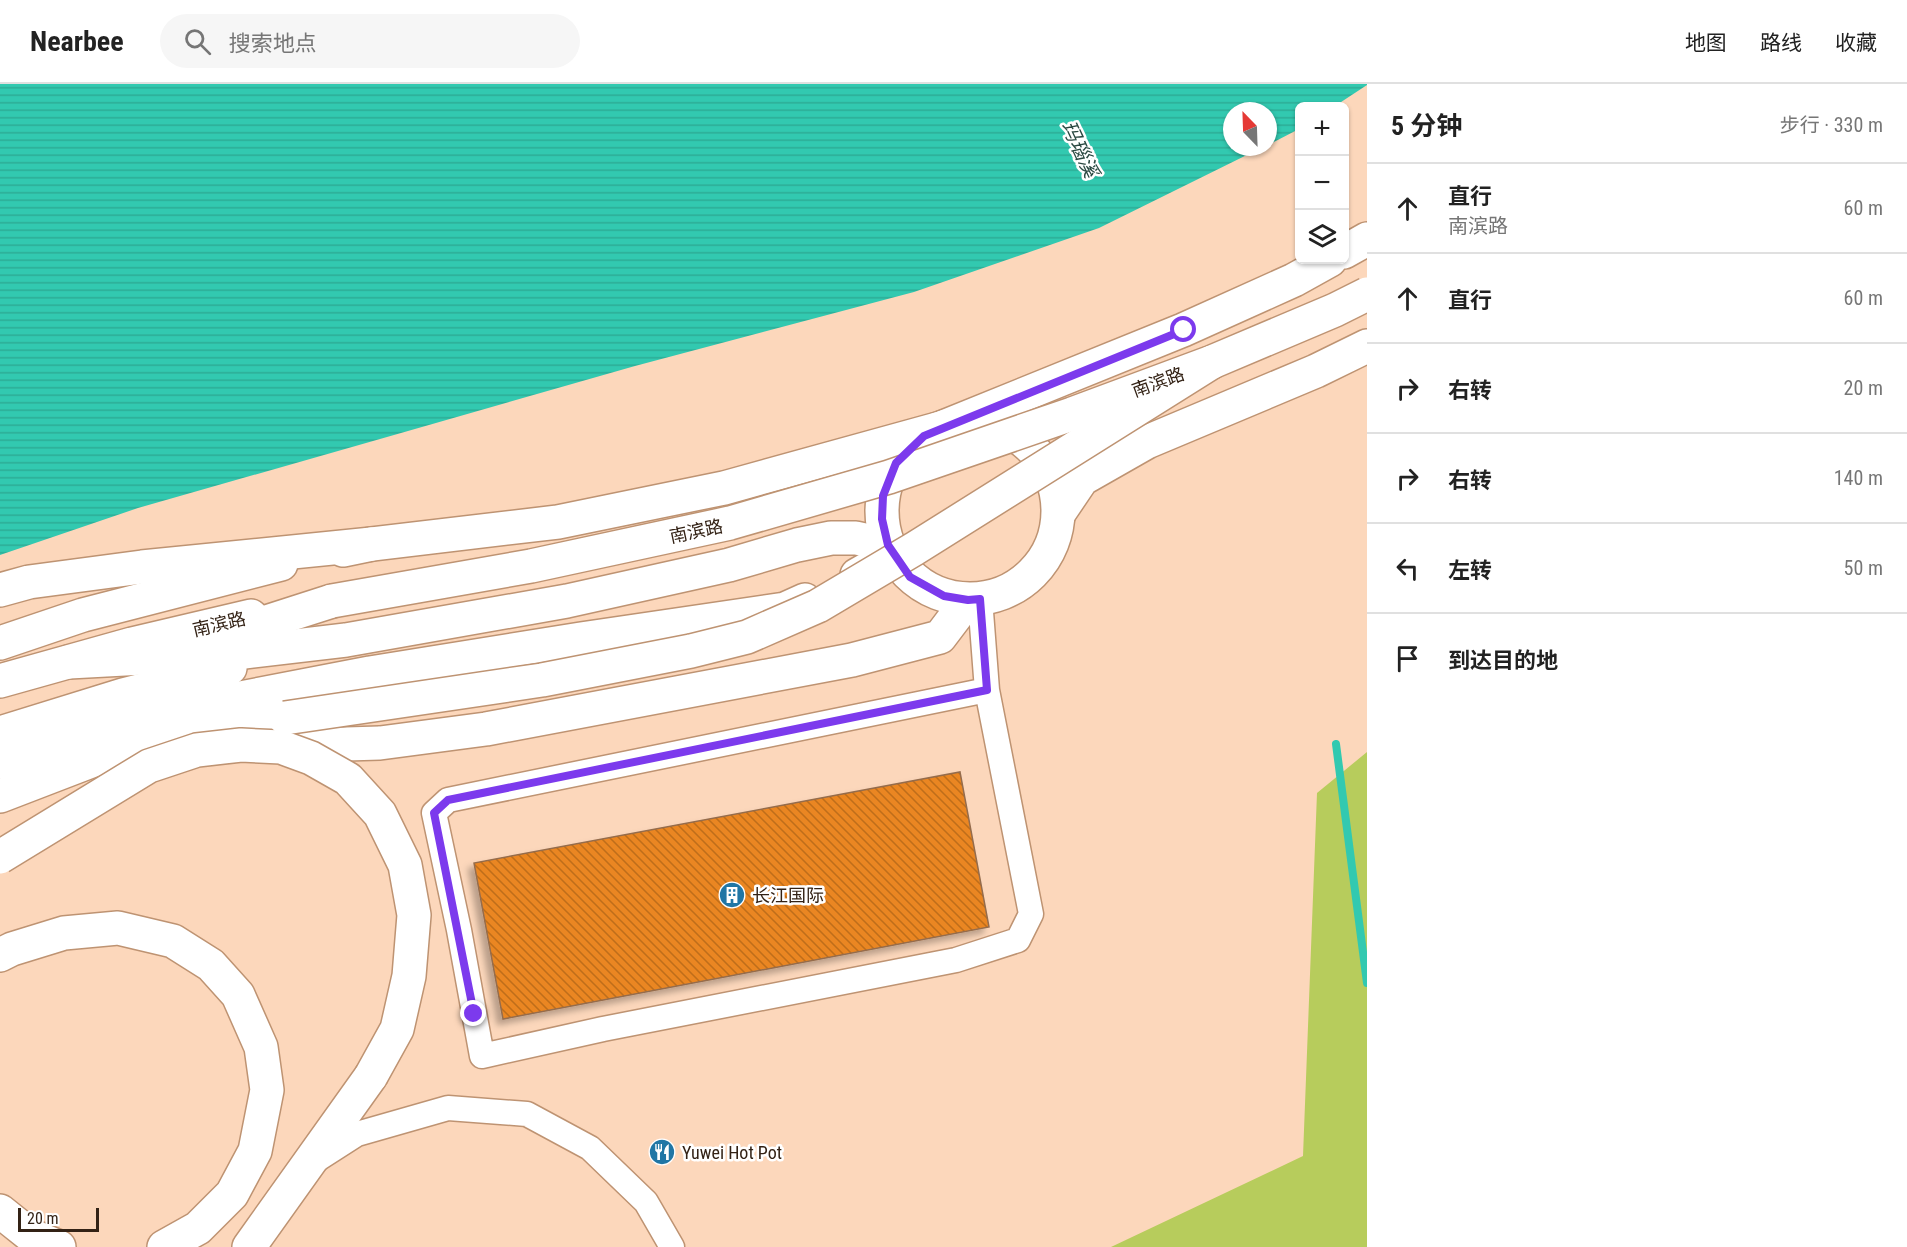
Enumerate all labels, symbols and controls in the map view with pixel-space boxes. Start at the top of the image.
search box [160,14,580,68]
text: Nearbee [30,25,124,58]
icon: search [181,25,214,58]
text: 搜索地点 [229,31,317,56]
text: 地图 [1685,31,1727,55]
text: 路线 [1760,31,1802,55]
text: 收藏 [1835,31,1877,55]
north arrow [1223,102,1277,156]
map controls [1295,102,1349,264]
button: + [1295,102,1349,156]
text: 5 分钟 [1391,111,1462,141]
text: 步行 · 330 m [1780,113,1883,137]
water label: 玛瑙溪 [1056,117,1104,183]
button: − [1295,156,1349,210]
text: 直行 [1448,184,1492,209]
icon: ahead [1391,192,1424,225]
text: 60 m [1844,196,1883,220]
button: layers [1295,210,1349,264]
text: 南滨路 [1448,214,1508,238]
icon: ahead [1391,282,1424,315]
text: 60 m [1844,286,1883,310]
text: 直行 [1448,288,1492,313]
route start [1170,316,1196,342]
street label: 南滨路 [1129,363,1187,401]
icon: right [1391,372,1424,405]
text: 20 m [1844,376,1883,400]
text: 右转 [1448,378,1492,403]
icon: right [1391,462,1424,495]
text: 140 m [1834,466,1883,490]
text: 右转 [1448,468,1492,493]
street label: 南滨路 [667,515,725,547]
icon: left [1391,552,1424,585]
text: 50 m [1844,556,1883,580]
text: 左转 [1448,558,1492,583]
street label: 南滨路 [190,608,248,640]
icon: arrive [1391,642,1424,675]
text: 到达目的地 [1448,648,1558,673]
building icon: 长江国际 [717,880,747,910]
place label: 长江国际 [752,885,824,906]
route end [460,1000,486,1026]
restaurant icon: Yuwei Hot Pot [647,1137,677,1167]
place label: Yuwei Hot Pot [682,1142,782,1163]
scale bar [18,1205,99,1232]
text: 20 m [27,1209,59,1228]

